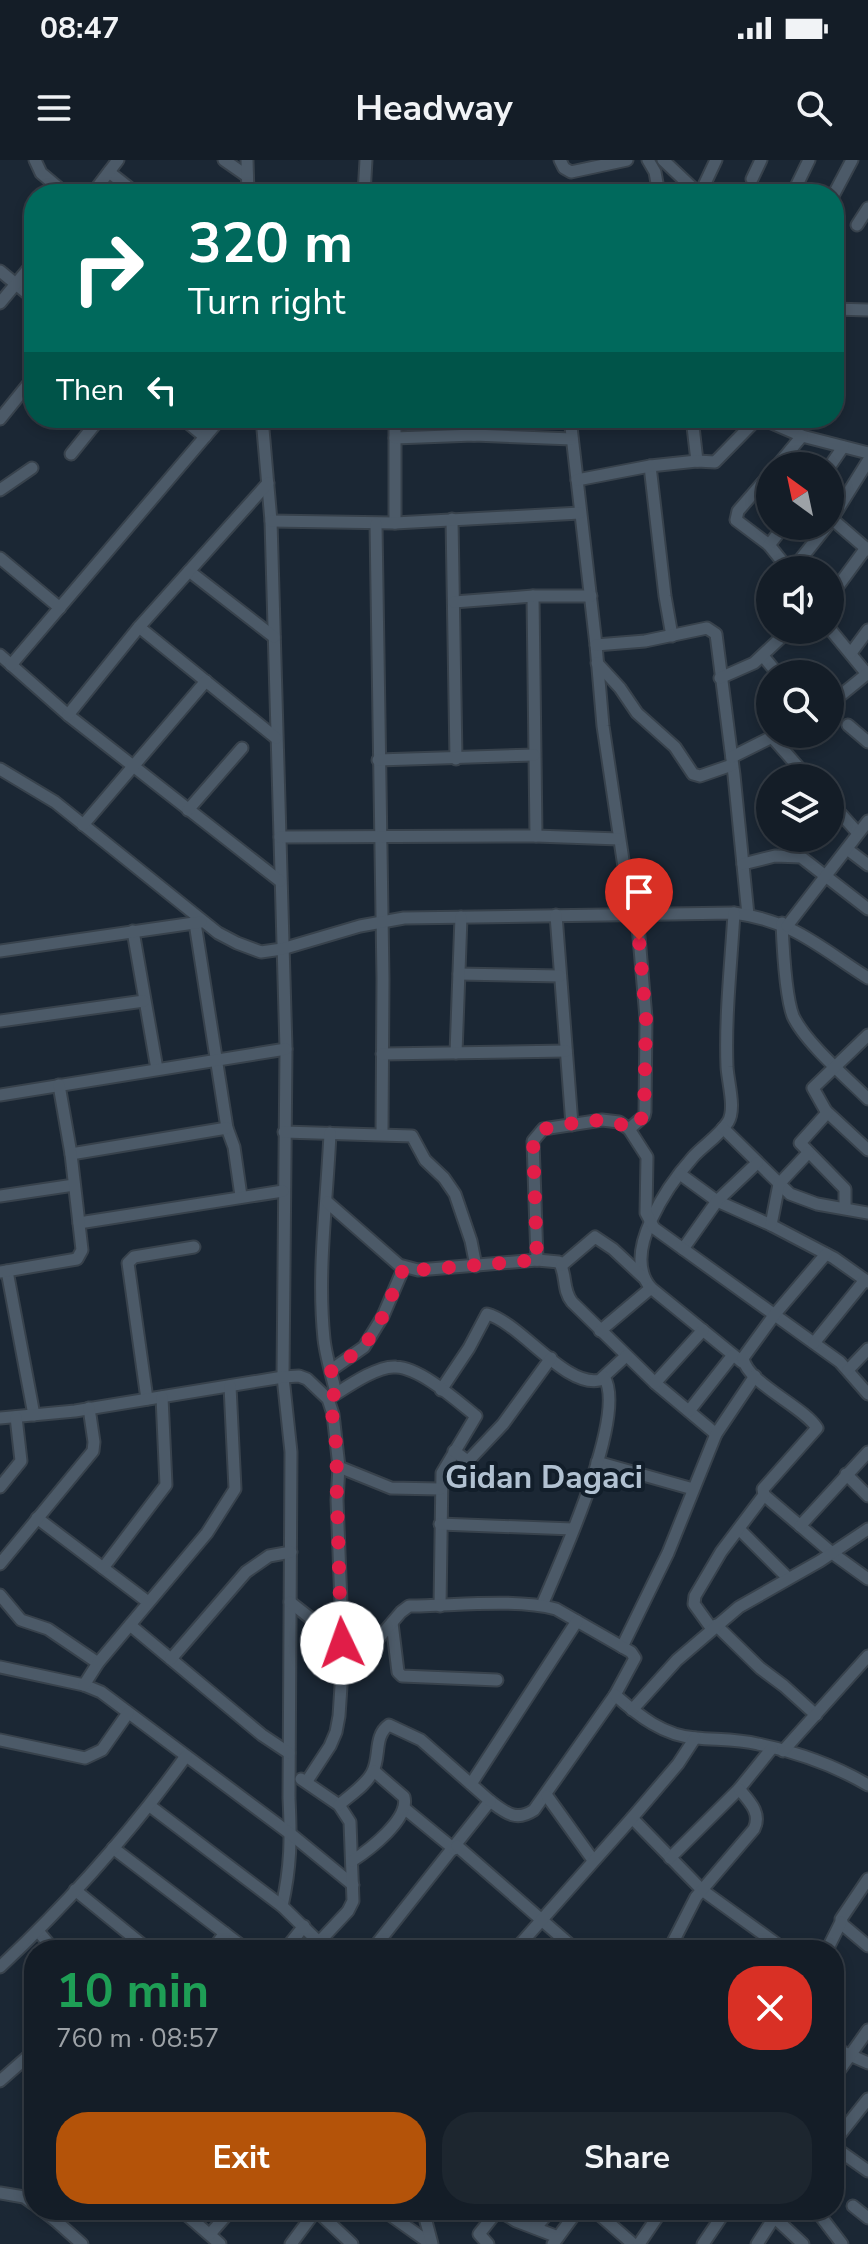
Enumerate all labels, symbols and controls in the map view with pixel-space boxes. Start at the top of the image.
text: 08:47 [40,8,119,49]
text: Headway [355,84,513,133]
icon: menu [32,86,76,130]
icon: search [792,86,836,130]
text: 320 m [188,205,353,282]
icon: right [56,216,160,320]
text: Turn right [188,278,345,327]
icon: left [140,368,184,412]
text: Then [56,370,124,411]
north arrow [756,452,844,540]
map controls [756,452,844,852]
button: sound [756,556,844,644]
button: search [756,660,844,748]
button: layers [756,764,844,852]
pin [605,858,673,940]
icon: arrive [617,870,661,914]
district label: Gidan Dagaci [445,1456,643,1499]
position arrow [300,1601,384,1685]
text: 10 min [56,1958,209,2024]
button: close [728,1966,812,2050]
text: 760 m · 08:57 [56,2021,219,2056]
button: Exit [56,2112,426,2204]
button: Share [442,2112,812,2204]

